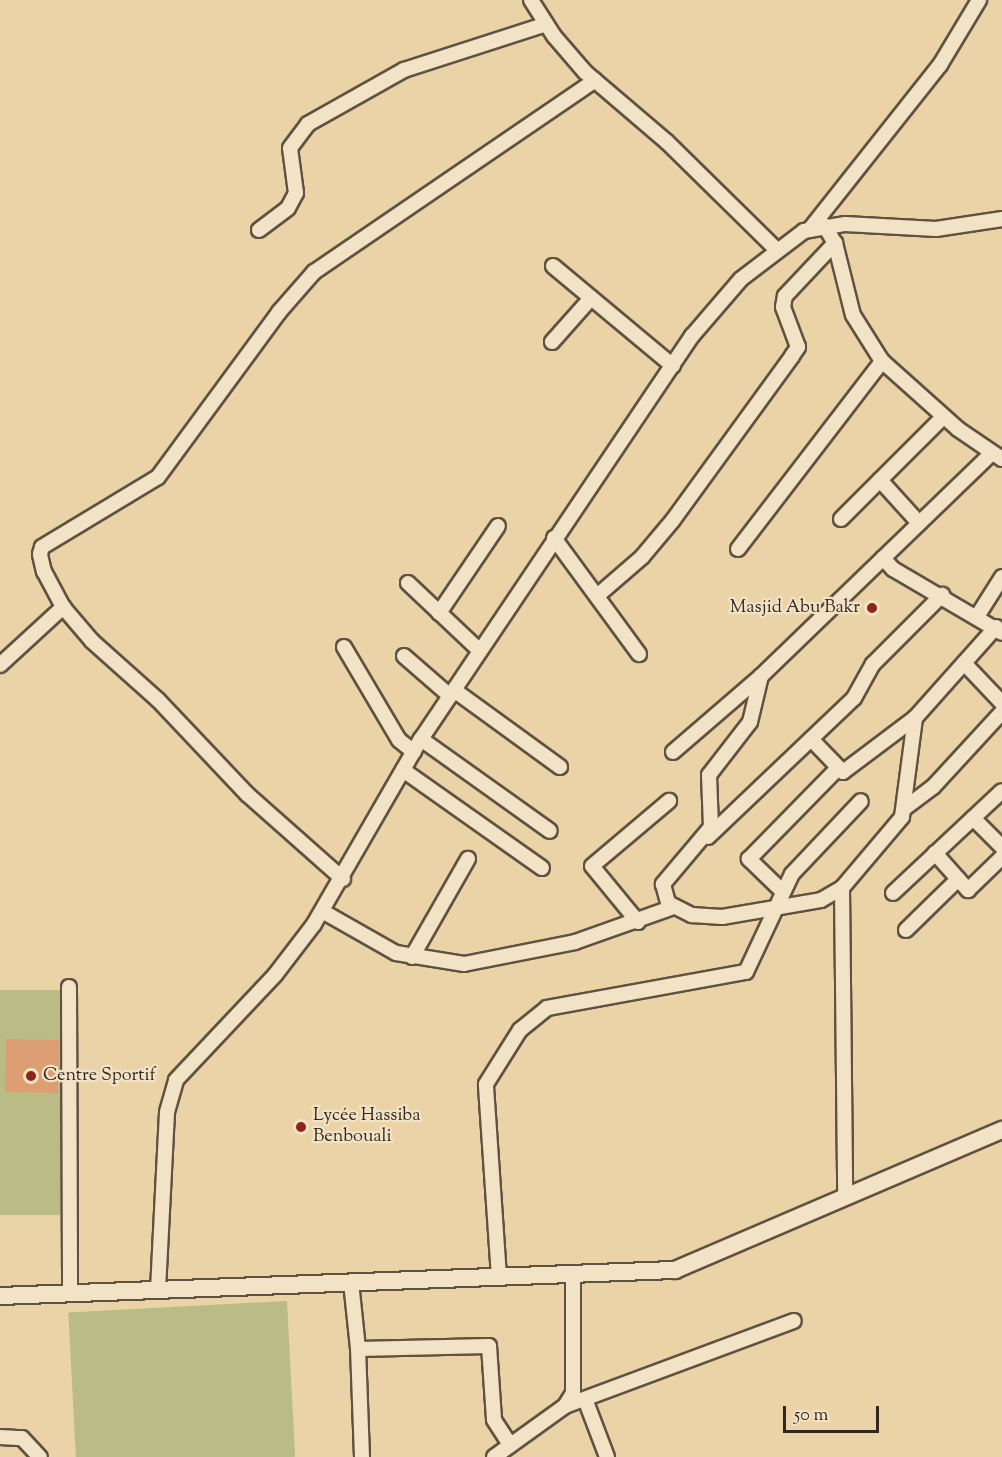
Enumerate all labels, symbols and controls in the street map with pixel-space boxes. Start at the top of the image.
place label: Masjid Abu Bakr [730,597,860,619]
marker: Masjid Abu Bakr [865,601,879,615]
place label: Centre Sportif [43,1065,156,1087]
marker: Centre Sportif [24,1069,38,1083]
place label: Lycée Hassiba Benbouali [313,1106,420,1148]
marker: Lycée Hassiba Benbouali [294,1120,308,1134]
scale bar [786,1394,882,1432]
text: 50 m [794,1403,828,1429]

